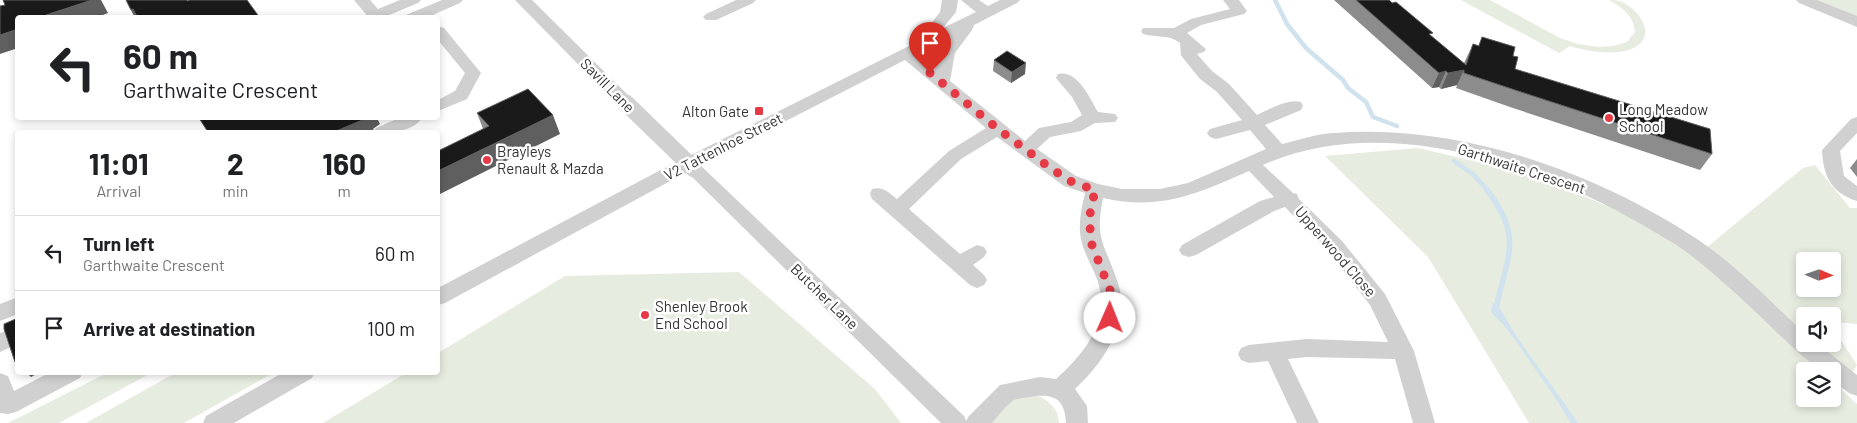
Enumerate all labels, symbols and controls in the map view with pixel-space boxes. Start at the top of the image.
pin [909,22,951,73]
icon: arrive [916,29,944,57]
text: 60 m [123,34,198,76]
icon: left [40,35,105,100]
street label: Savill Lane [577,54,639,116]
text: Garthwaite Crescent [123,76,318,102]
place label: Long Meadow School [1619,100,1708,135]
place label: Alton Gate [682,102,749,120]
marker: Alton Gate [753,105,765,117]
street label: V2 Tattenhoe Street [661,108,785,184]
marker: Long Meadow School [1603,112,1615,124]
street label: Garthwaite Crescent [1456,139,1588,197]
place label: Brayleys Renault & Mazda [497,142,604,177]
text: 11:01 [89,145,149,181]
text: 2 [227,145,244,181]
text: 160 [322,145,366,181]
marker: Brayleys Renault & Mazda [481,154,493,166]
text: Arrival [96,181,141,200]
text: min [222,181,248,200]
text: m [338,181,351,200]
street label: Upperwood Close [1292,202,1380,300]
text: Turn left [83,232,154,255]
icon: left [40,239,68,267]
text: 60 m [375,242,415,265]
north arrow [1796,252,1841,298]
map controls [1796,252,1841,407]
text: Garthwaite Crescent [83,255,225,274]
street label: Butcher Lane [788,259,862,333]
position arrow [1083,291,1135,343]
place label: Shenley Brook End School [655,297,748,332]
button: sound [1796,307,1841,352]
marker: Shenley Brook End School [639,309,651,321]
icon: arrive [40,314,68,342]
text: Arrive at destination [83,317,255,340]
text: 100 m [367,317,415,340]
button: layers [1796,362,1841,407]

